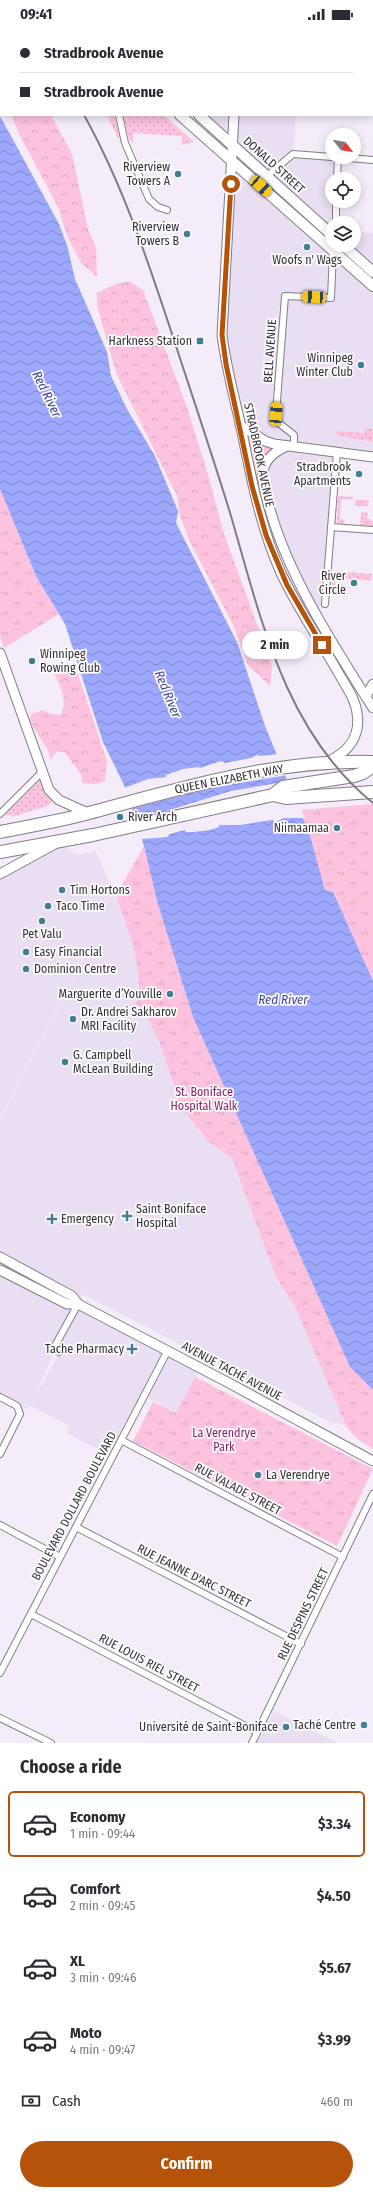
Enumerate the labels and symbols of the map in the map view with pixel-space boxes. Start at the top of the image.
north arrow [325,128,361,164]
street label: DONALD STREET [240,134,308,197]
place label: Riverview Towers A [123,160,171,188]
marker: Riverview Towers A [173,169,183,179]
car [248,174,274,198]
route start [222,175,240,193]
place label: Riverview Towers B [132,220,179,248]
marker: Riverview Towers B [182,229,192,239]
marker: Woofs n' Wags [302,242,312,252]
place label: Woofs n' Wags [272,253,342,267]
car [302,290,326,304]
street label: BELL AVENUE [261,318,279,383]
place label: Harkness Station [109,334,192,348]
marker: Harkness Station [195,336,205,346]
place label: Winnipeg Winter Club [296,351,353,379]
marker: Winnipeg Winter Club [356,360,366,370]
water label: Red River [29,368,65,420]
street label: STRADBROOK AVENUE [241,402,277,509]
car [269,402,283,426]
place label: Stradbrook Apartments [294,460,351,488]
marker: Stradbrook Apartments [354,469,364,479]
place label: River Circle [319,569,347,597]
marker: River Circle [349,578,359,588]
callout: 2 min [242,631,308,659]
route end [313,636,331,654]
place label: Winnipeg Rowing Club [40,647,100,675]
marker: Winnipeg Rowing Club [27,656,37,666]
water label: Red River [152,668,184,720]
street label: QUEEN ELIZABETH WAY [173,762,285,796]
place label: River Arch [128,810,177,824]
marker: River Arch [115,812,125,822]
place label: Niimaamaa [274,821,329,835]
marker: Niimaamaa [332,823,342,833]
place label: Tim Hortons [70,883,130,897]
marker: Tim Hortons [57,885,67,895]
place label: Taco Time [56,899,105,913]
marker: Taco Time [43,901,53,911]
marker: Pet Valu [37,916,47,926]
place label: Pet Valu [22,927,62,941]
place label: Easy Financial [34,945,102,959]
marker: Easy Financial [21,947,31,957]
place label: Dominion Centre [34,962,116,976]
marker: Dominion Centre [21,964,31,974]
place label: Marguerite d’Youville [59,987,162,1001]
marker: Marguerite d’Youville [165,989,175,999]
water label: Red River [258,992,308,1007]
place label: Dr. Andrei Sakharov MRI Facility [81,1005,177,1033]
marker: Dr. Andrei Sakharov MRI Facility [68,1014,78,1024]
place label: G. Campbell McLean Building [73,1048,153,1076]
marker: G. Campbell McLean Building [60,1057,70,1067]
park label: St. Boniface Hospital Walk [171,1085,238,1113]
place label: Saint Boniface Hospital [136,1202,206,1230]
marker: Saint Boniface Hospital [121,1210,133,1222]
place label: Emergency [61,1212,115,1226]
marker: Emergency [46,1213,58,1225]
street label: AVENUE TACHÉ AVENUE [179,1338,285,1404]
place label: Tache Pharmacy [45,1342,125,1356]
marker: Tache Pharmacy [127,1344,137,1354]
park label: La Verendrye Park [192,1426,256,1454]
street label: BOULEVARD DOLLARD BOULEVARD [29,1429,119,1583]
street label: RUE VALADE STREET [192,1460,284,1518]
place label: La Verendrye [266,1468,330,1482]
marker: La Verendrye [253,1470,263,1480]
street label: RUE JEANNE D'ARC STREET [135,1541,253,1611]
street label: RUE DESPINS STREET [275,1565,332,1662]
street label: RUE LOUIS RIEL STREET [97,1631,202,1696]
place label: Taché Centre [293,1718,356,1732]
place label: Université de Saint-Boniface [139,1720,278,1734]
marker: Taché Centre [359,1720,369,1730]
marker: Université de Saint-Boniface [281,1722,291,1732]

